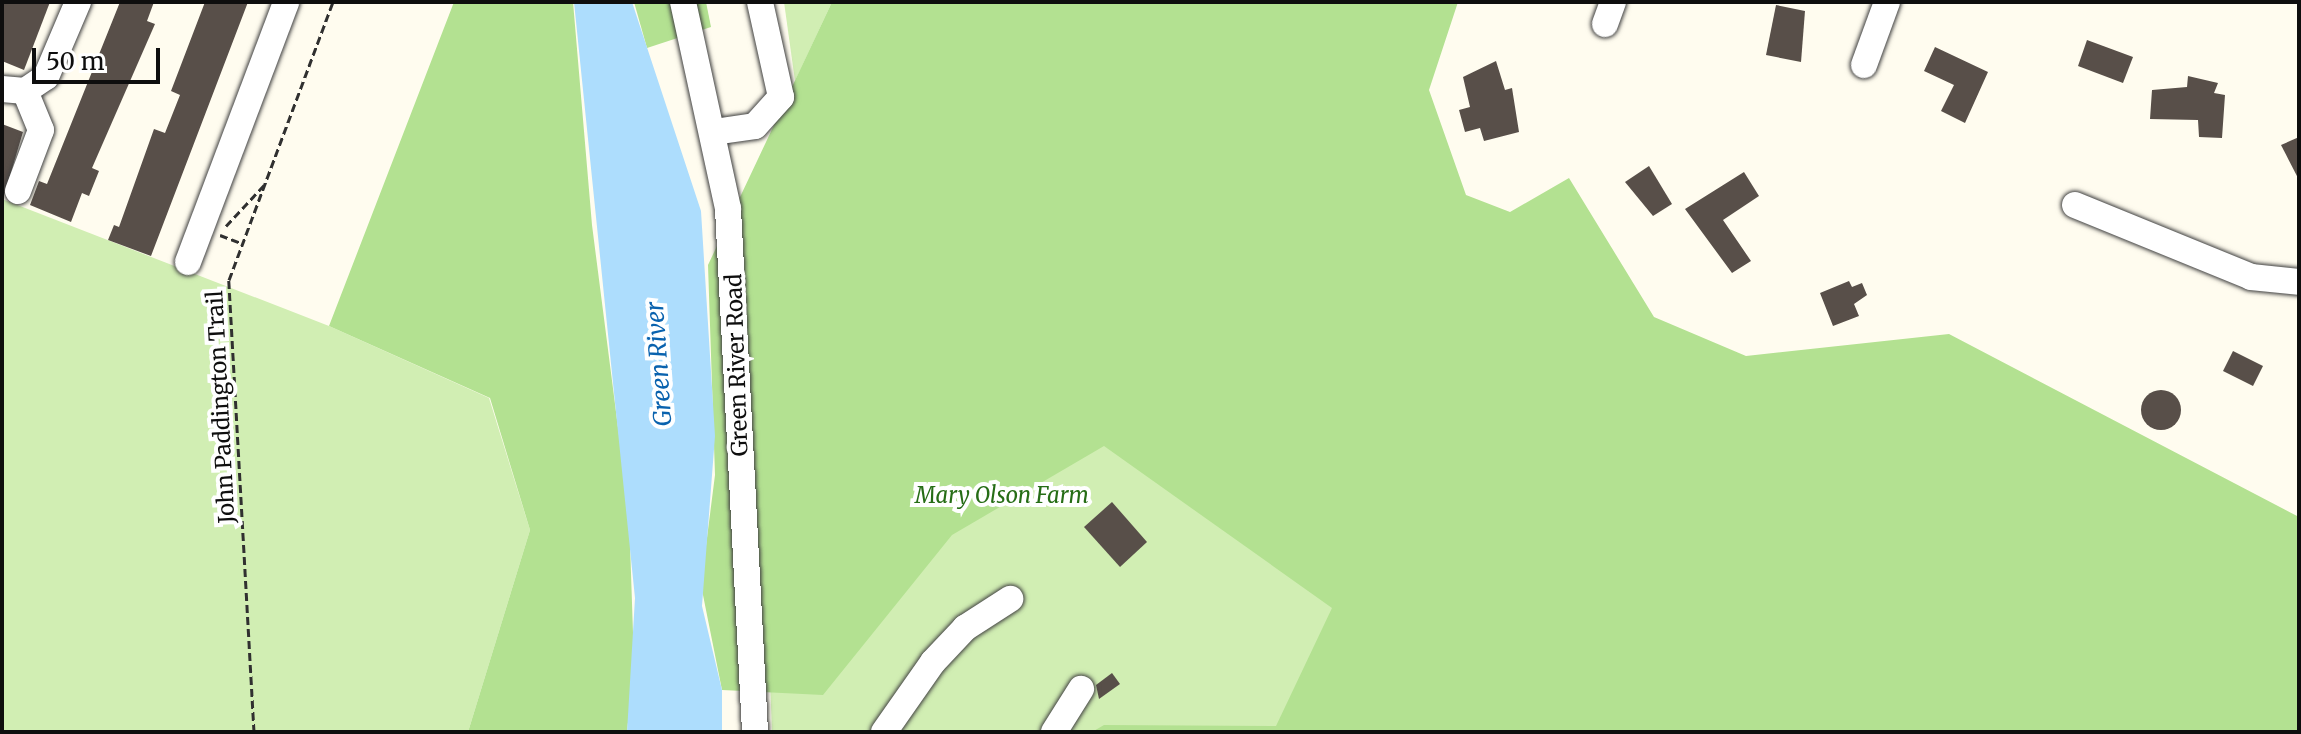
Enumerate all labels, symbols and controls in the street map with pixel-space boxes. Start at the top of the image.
scale bar [36,32,164,82]
text: 50 m [46,46,105,77]
street label: Green River Road [721,273,753,457]
street label: John Paddington Trail [202,290,240,524]
water label: Green River [640,301,678,427]
park label: Mary Olson Farm [915,483,1089,509]

